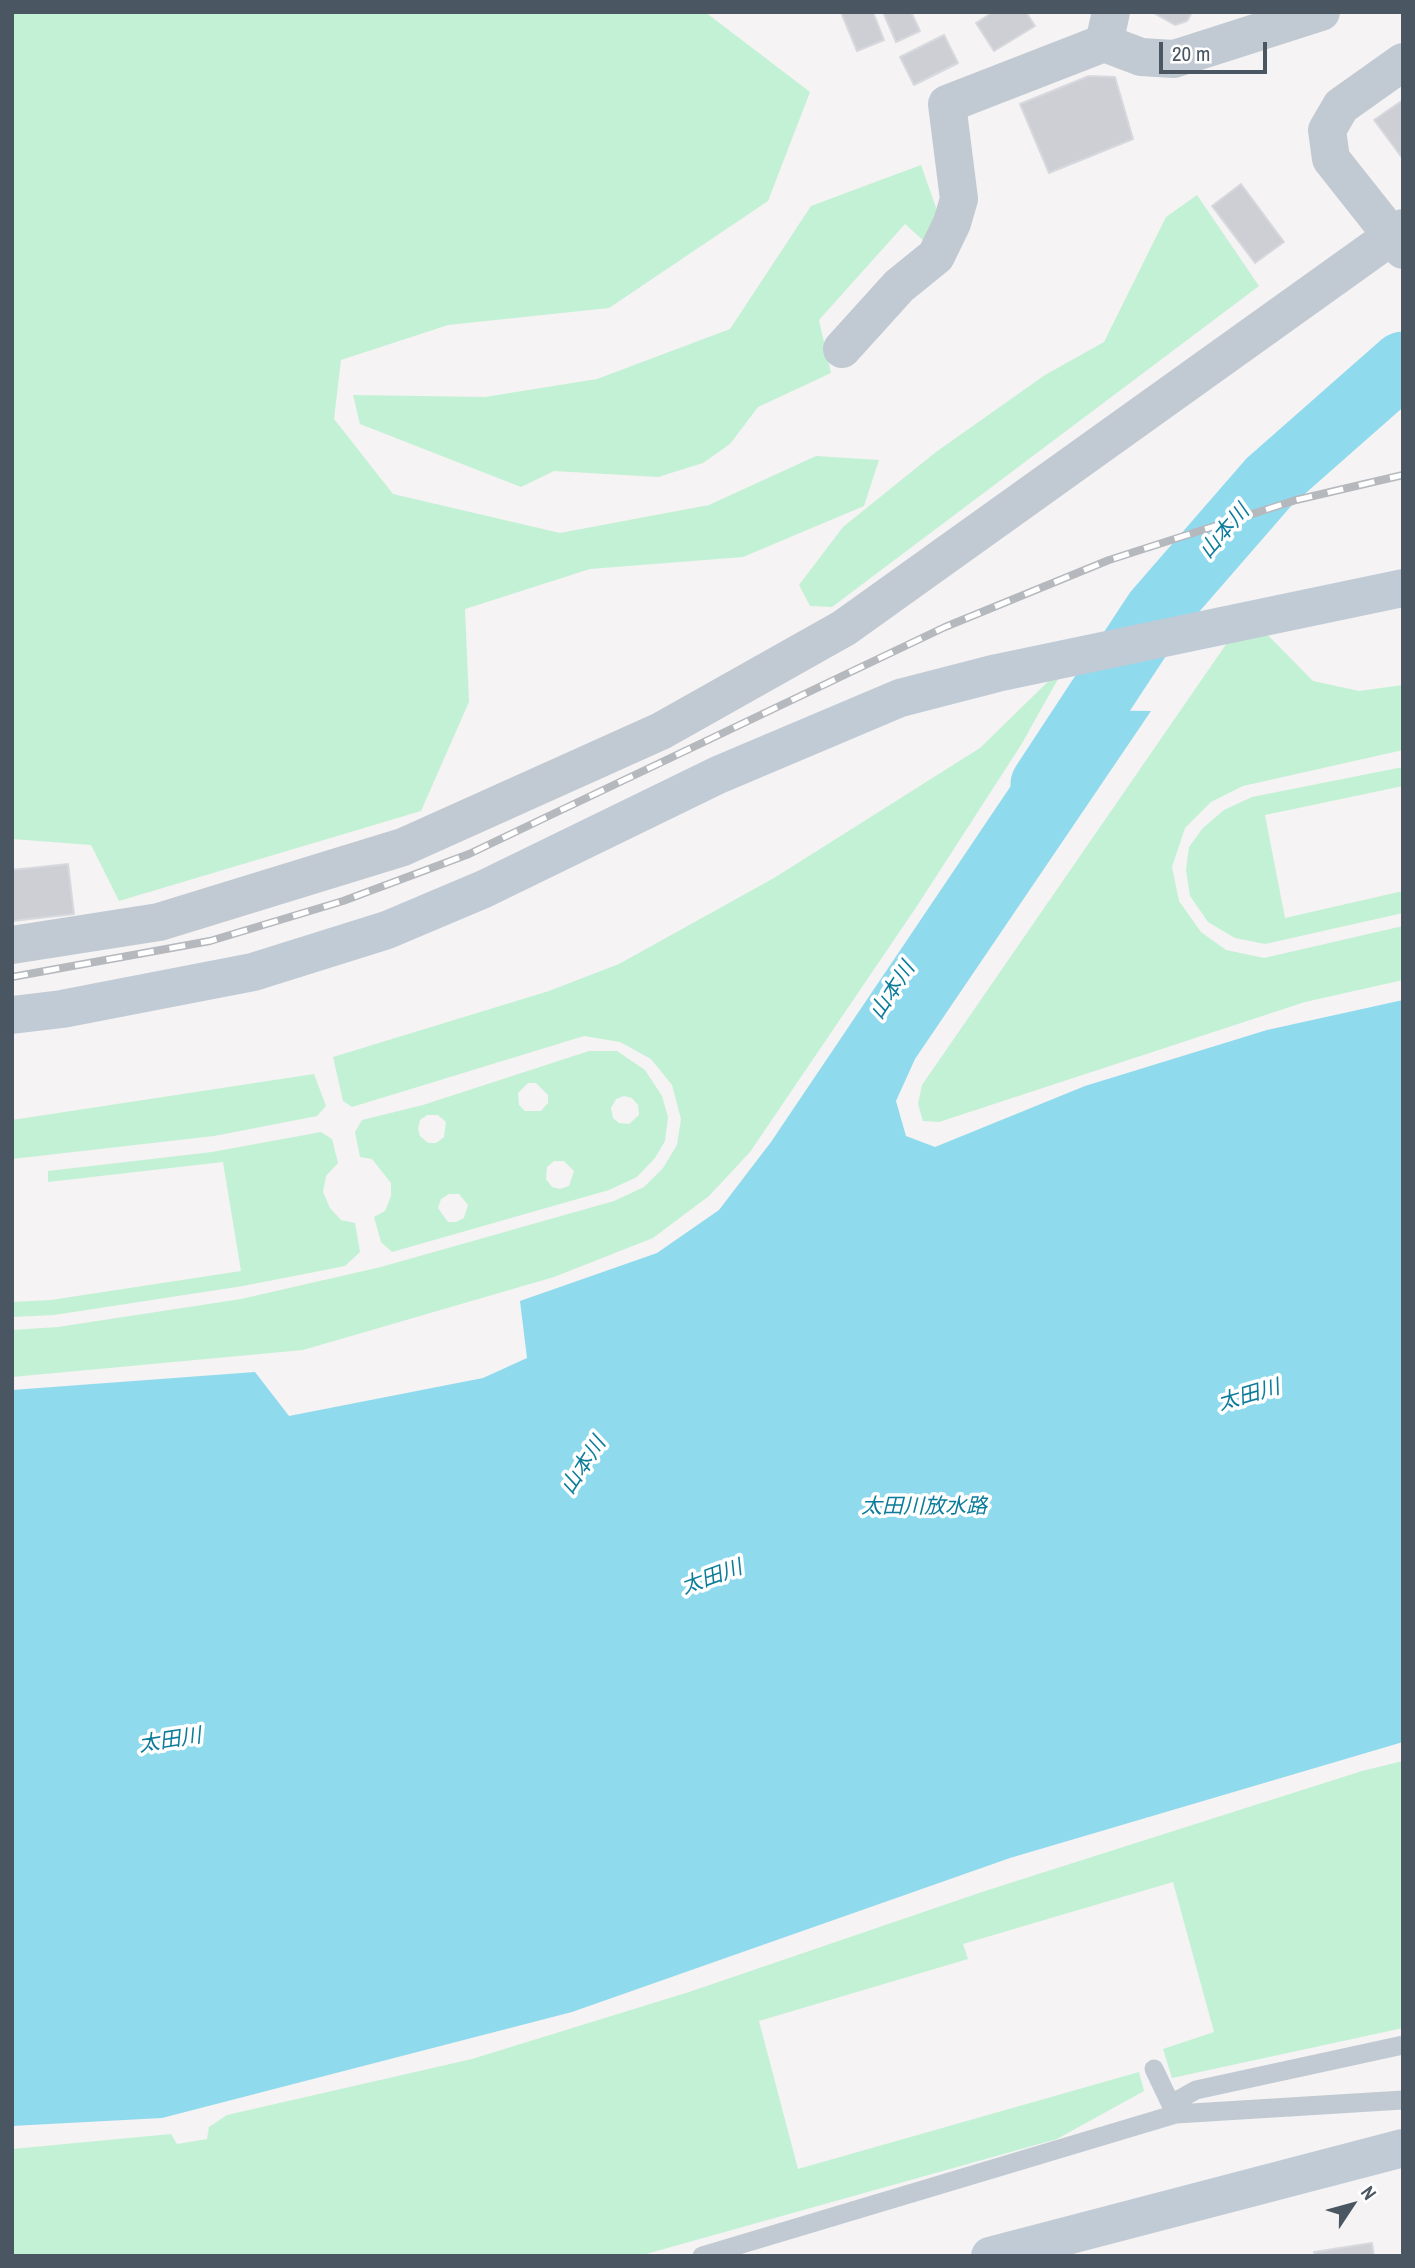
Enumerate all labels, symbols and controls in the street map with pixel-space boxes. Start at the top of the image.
scale bar [1163,28,1272,72]
text: 20 m [1172,39,1210,68]
water label: 山本川 [1195,500,1255,564]
water label: 山本川 [865,958,921,1024]
water label: 太田川 [1215,1375,1283,1417]
water label: 山本川 [556,1433,612,1499]
water label: 太田川放水路 [861,1494,987,1520]
water label: 太田川 [678,1555,746,1601]
water label: 太田川 [137,1724,203,1758]
north arrow [1317,2170,1387,2240]
text: N [1355,2180,1383,2205]

